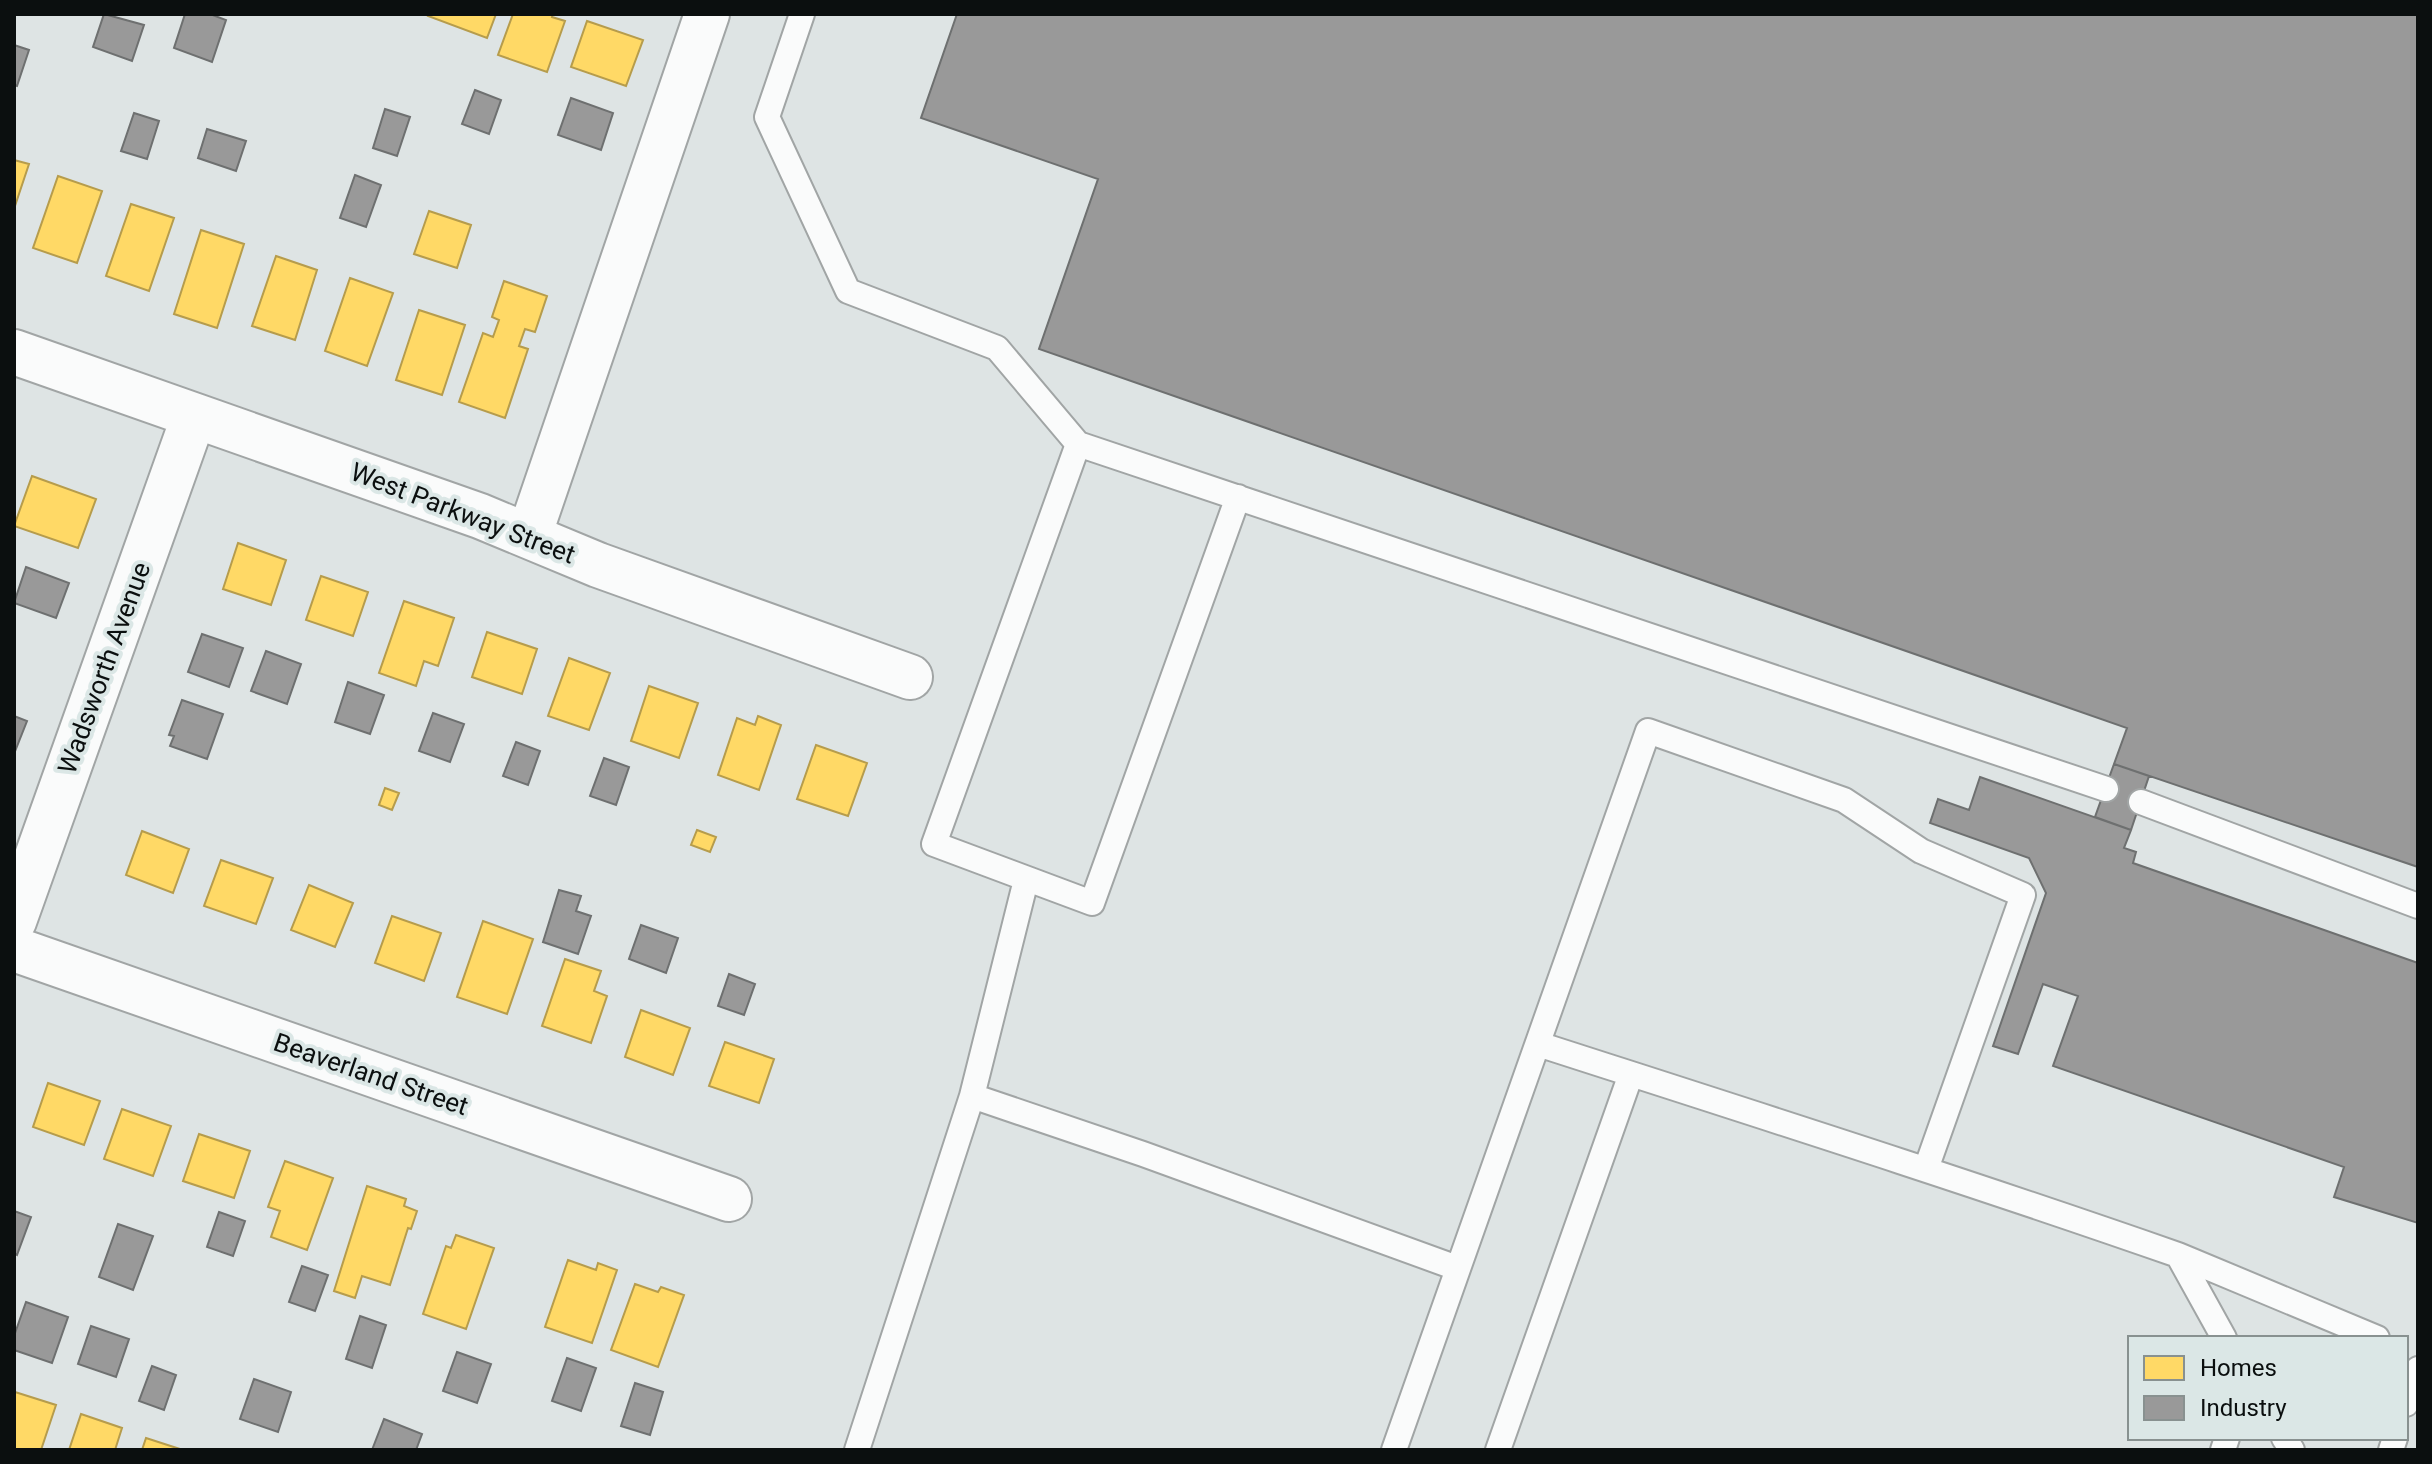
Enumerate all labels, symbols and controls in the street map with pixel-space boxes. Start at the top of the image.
street label: West Parkway Street [346,456,580,570]
street label: Wadsworth Avenue [52,558,156,778]
street label: Beaverland Street [270,1027,472,1121]
legend [2128,1336,2408,1440]
text: Homes [2200,1354,2277,1382]
text: Industry [2200,1394,2287,1422]

